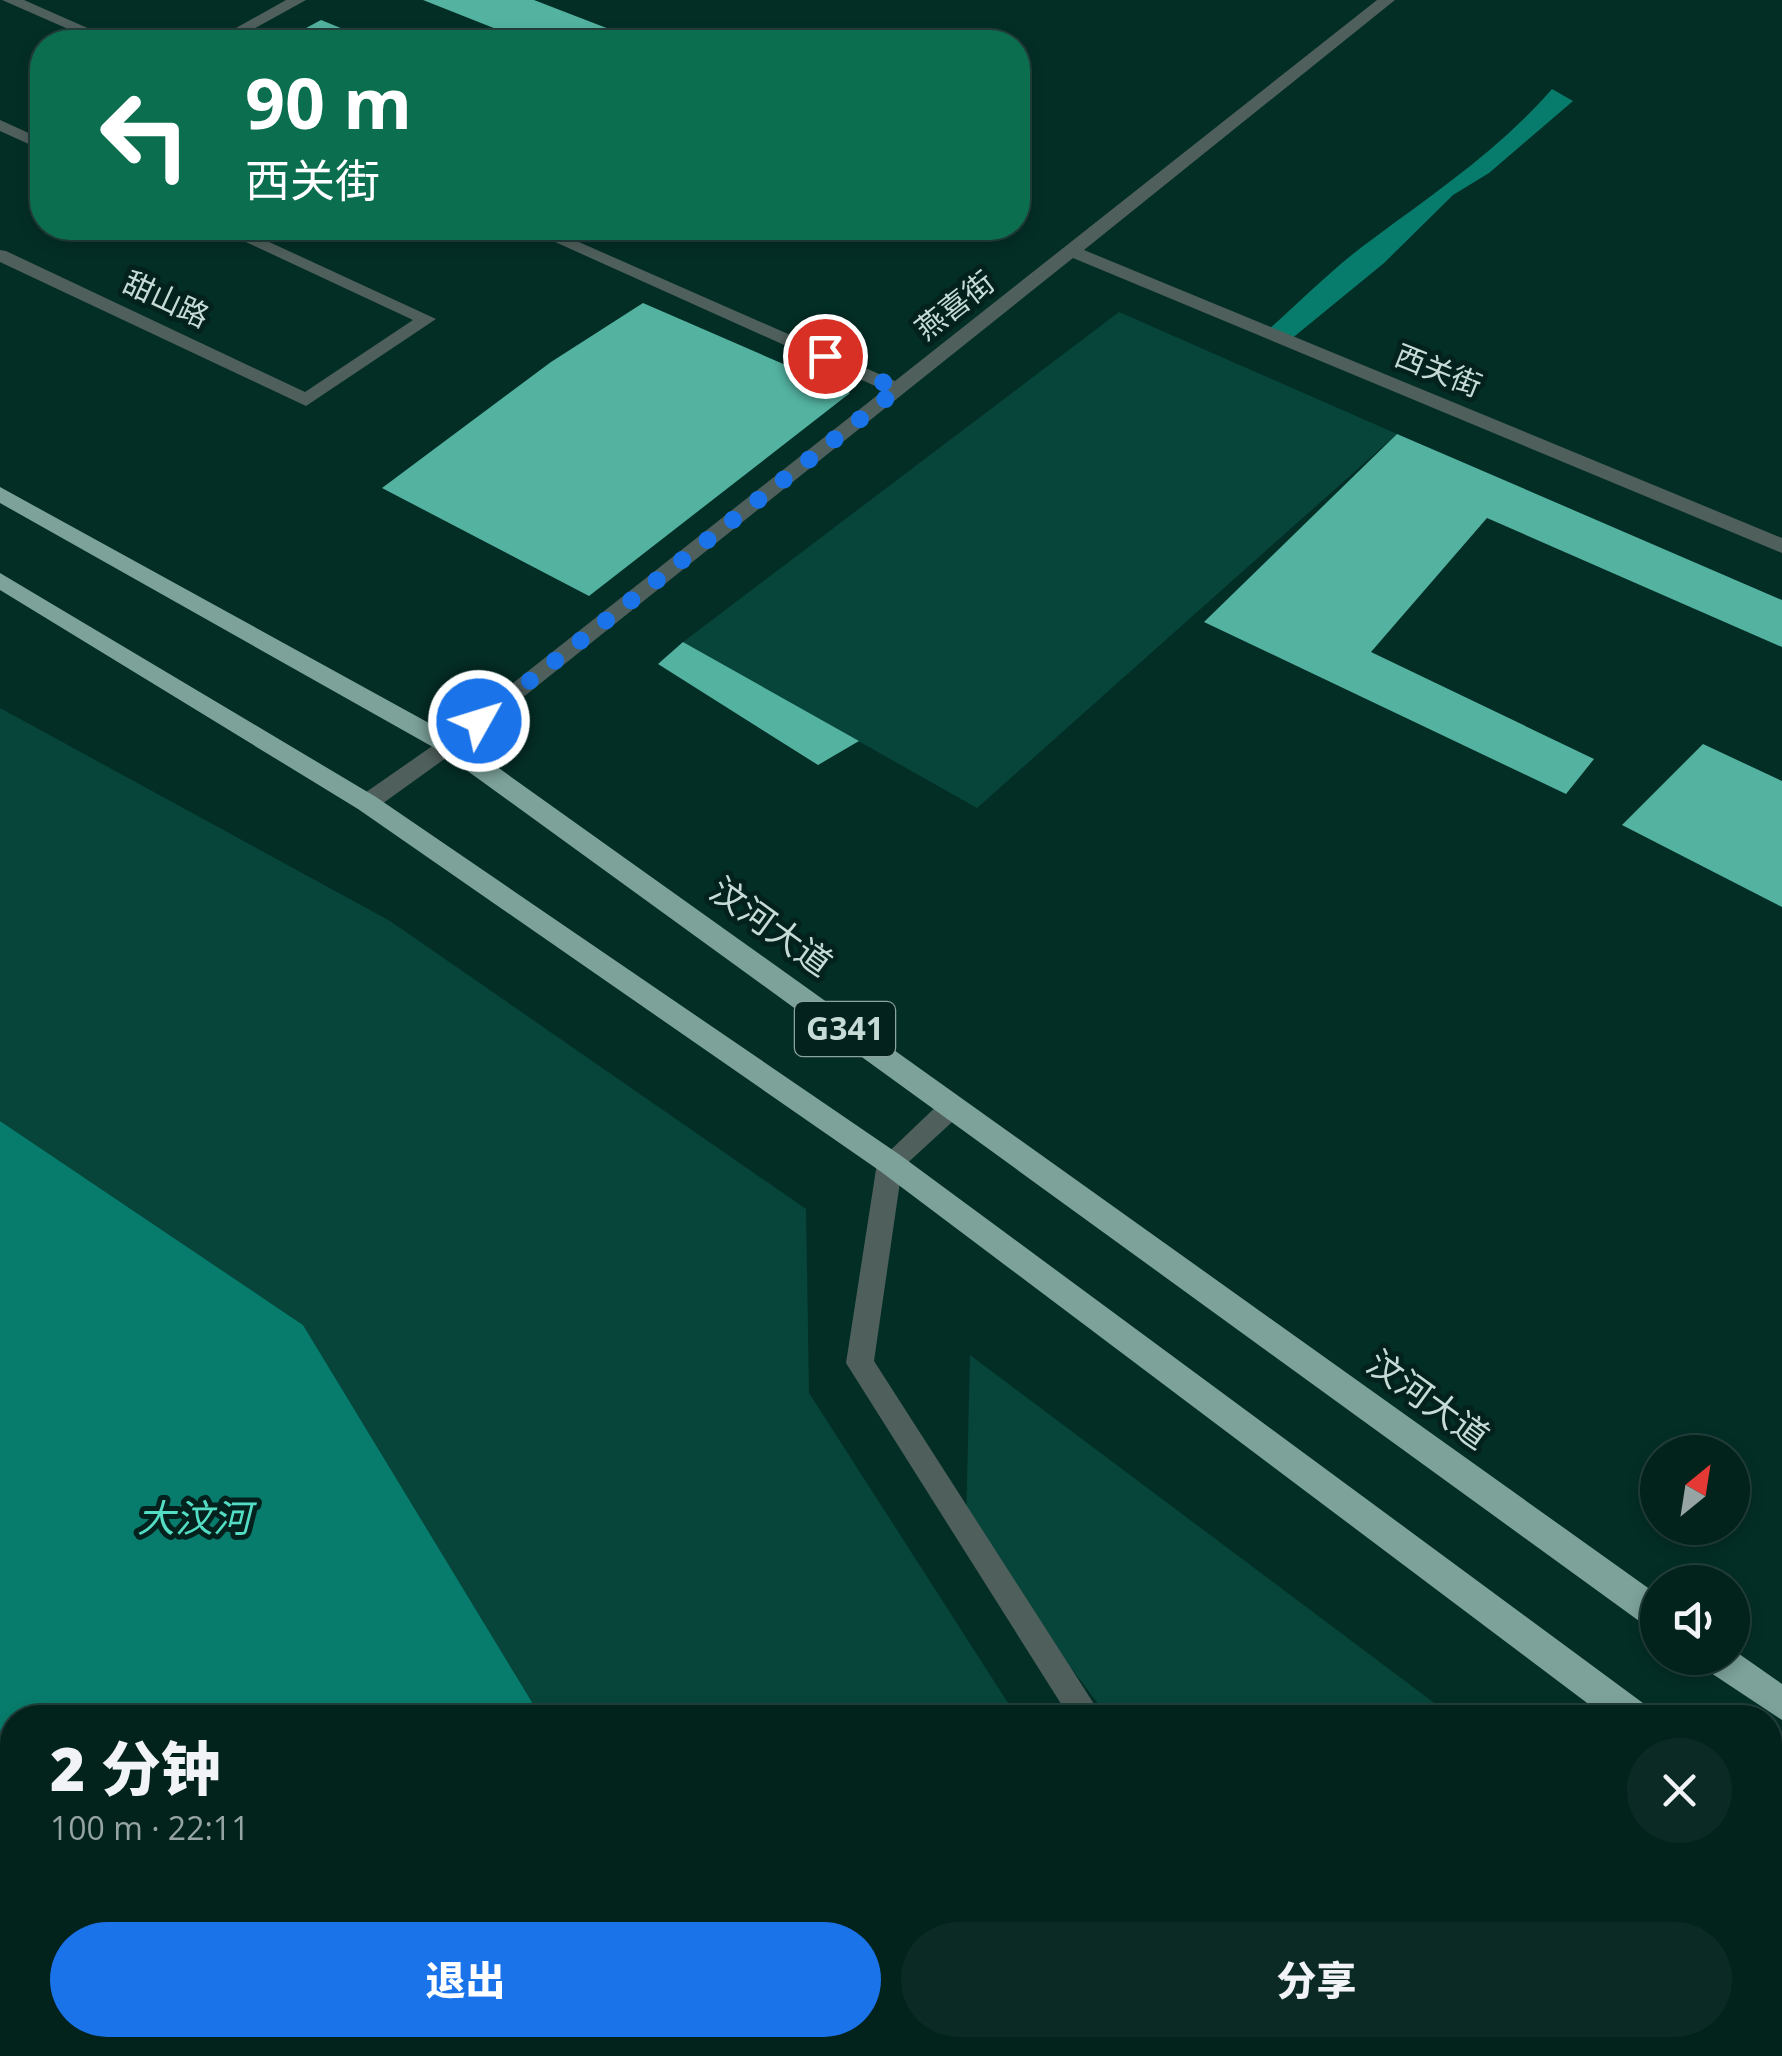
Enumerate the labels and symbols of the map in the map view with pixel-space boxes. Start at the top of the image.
street label: 甜山路 [117,261,216,336]
street label: 燕喜街 [906,261,1002,349]
pin [783,314,868,399]
street label: 西关街 [1389,334,1488,405]
position arrow [427,669,531,773]
street label: 汶河大道 [701,866,842,986]
road number: G341 [795,1002,895,1056]
street label: 汶河大道 [1358,1339,1499,1459]
north arrow [1640,1435,1750,1545]
water label: 大汶河 [137,1491,258,1543]

